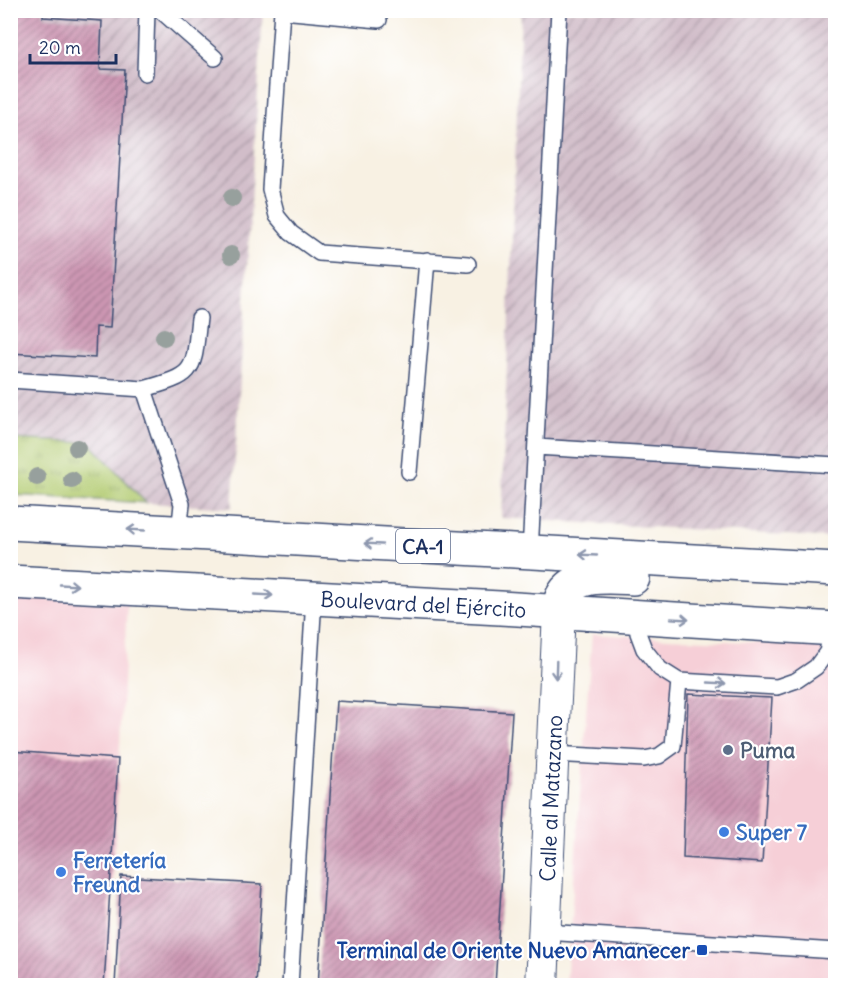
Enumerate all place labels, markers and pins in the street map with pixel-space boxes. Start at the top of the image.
place label: Puma [740,737,795,764]
marker: Puma [721,743,735,757]
place label: Super 7 [736,819,808,846]
marker: Super 7 [717,825,731,839]
place label: Ferretería Freund [73,847,166,898]
marker: Ferretería Freund [54,865,68,879]
place label: Terminal de Oriente Nuevo Amanecer [337,937,690,964]
marker: Terminal de Oriente Nuevo Amanecer [695,943,709,957]

